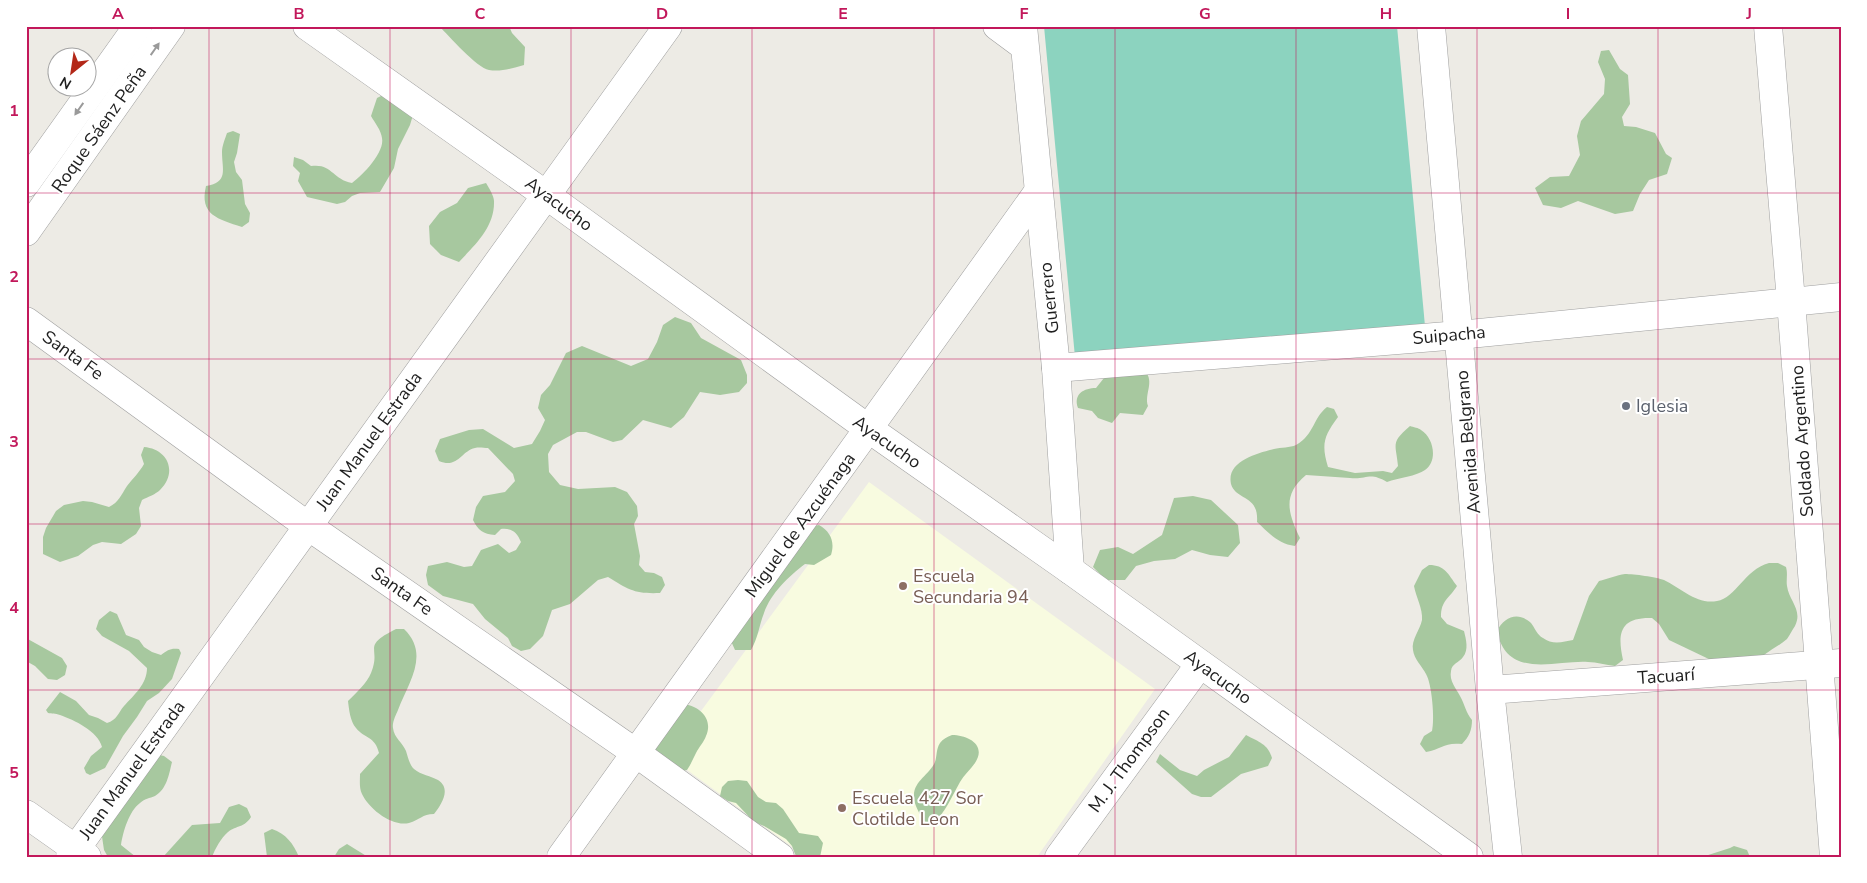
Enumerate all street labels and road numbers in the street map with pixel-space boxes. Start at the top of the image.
street label: Roque Sáenz Peña [46,61,152,197]
street label: Ayacucho [520,171,598,237]
street label: Guerrero [1033,261,1065,335]
street label: Suipacha [1411,320,1487,350]
street label: Santa Fe [37,325,109,385]
street label: Soldado Argentino [1785,364,1819,518]
street label: Juan Manuel Estrada [310,367,428,516]
street label: Avenida Belgrano [1450,369,1486,515]
street label: Ayacucho [848,410,926,474]
street label: Miguel de Azcuénaga [739,448,861,602]
street label: Santa Fe [366,561,438,621]
street label: Ayacucho [1179,644,1257,710]
street label: Tacuarí [1636,662,1696,690]
street label: Juan Manuel Estrada [73,696,191,845]
street label: M. J. Thompson [1083,703,1175,817]

